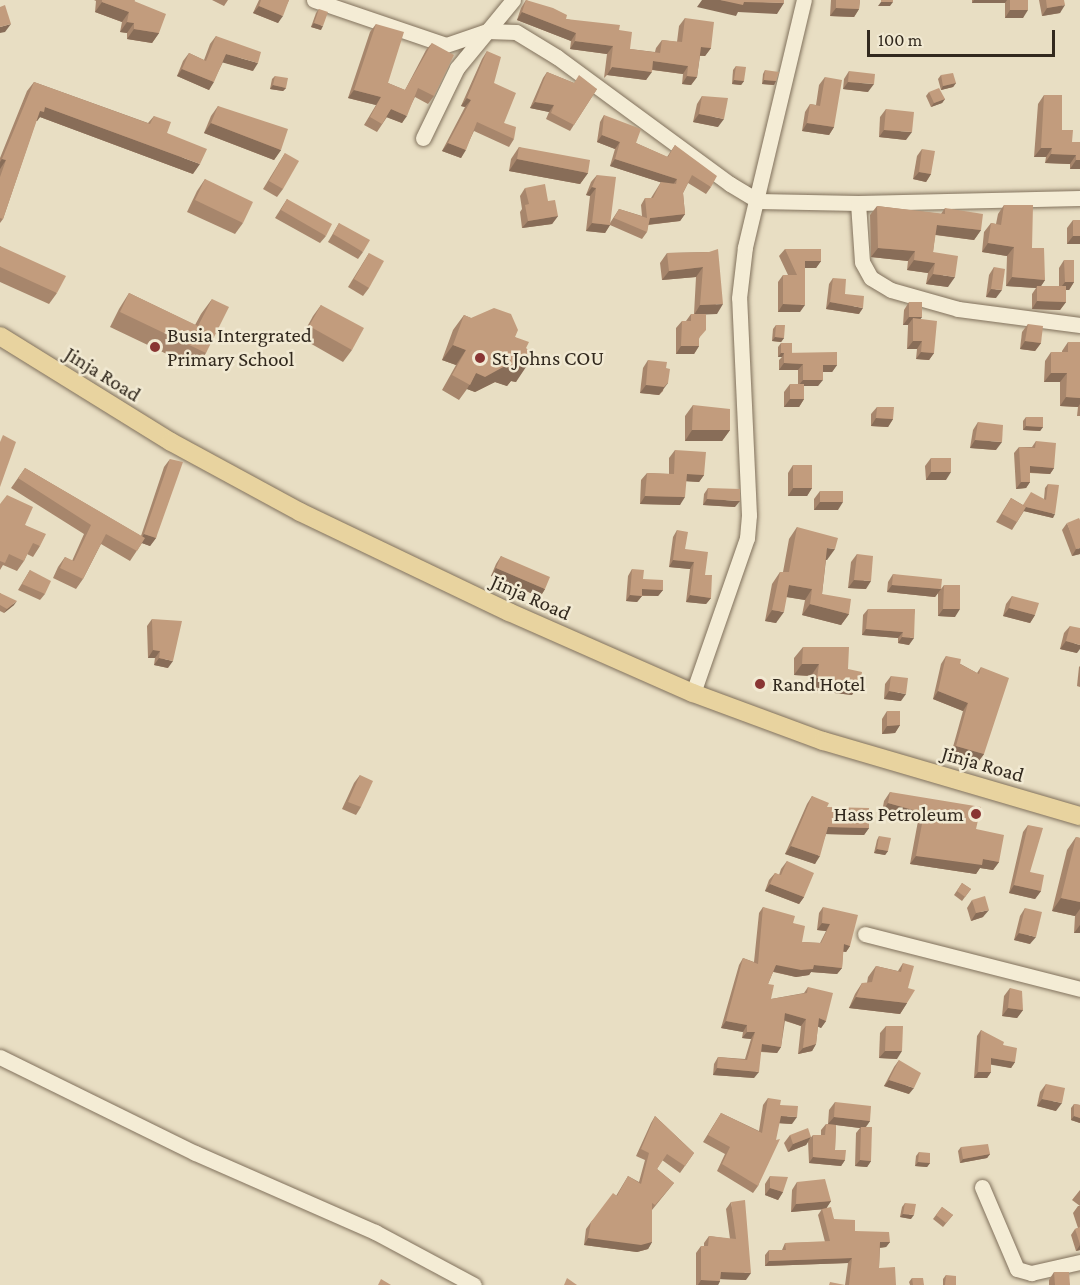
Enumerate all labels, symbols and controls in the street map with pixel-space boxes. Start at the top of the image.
scale bar [870,18,1058,56]
text: 100 m [878,30,922,50]
place label: Busia Intergrated Primary School [167,322,312,372]
marker: Busia Intergrated Primary School [148,340,162,354]
street label: Jinja Road [60,341,146,407]
place label: St Johns COU [492,345,604,371]
marker: St Johns COU [473,351,487,365]
street label: Jinja Road [487,568,575,626]
place label: Rand Hotel [772,671,865,697]
marker: Rand Hotel [753,677,767,691]
street label: Jinja Road [939,740,1027,788]
place label: Hass Petroleum [834,801,964,827]
marker: Hass Petroleum [969,807,983,821]

